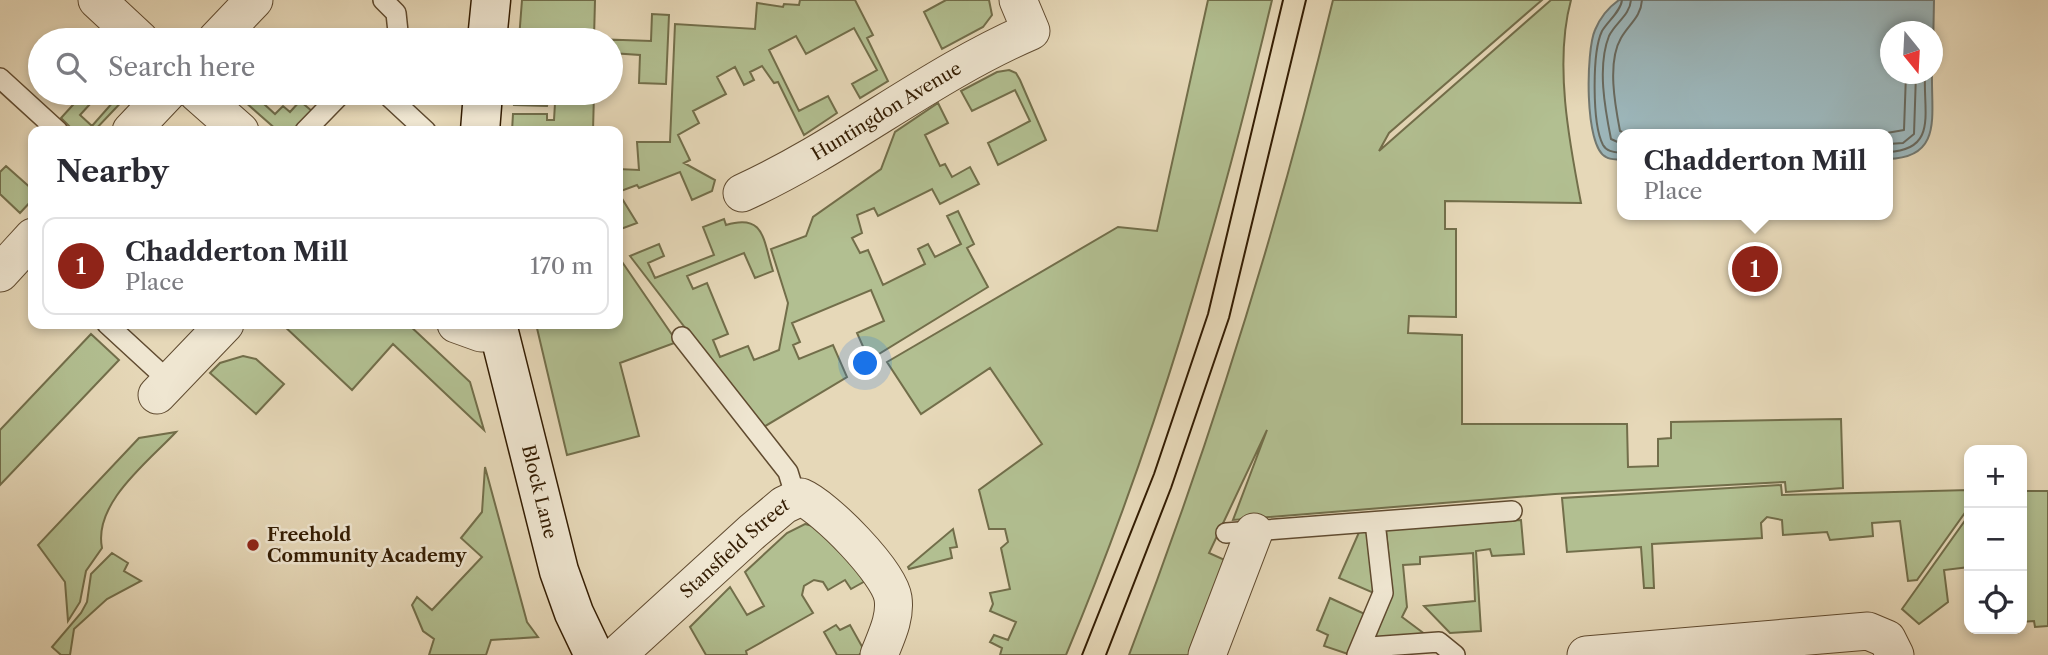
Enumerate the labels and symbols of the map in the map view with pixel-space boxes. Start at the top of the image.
north arrow [1880,21,1943,84]
street label: Huntingdon Avenue [808,57,965,165]
pin: 1 [1732,243,1778,295]
your location [848,346,882,380]
street label: Block Lane [517,443,561,541]
street label: Stansfield Street [676,493,793,603]
place label: Freehold Community Academy [267,524,467,567]
marker: Freehold Community Academy [245,537,261,553]

